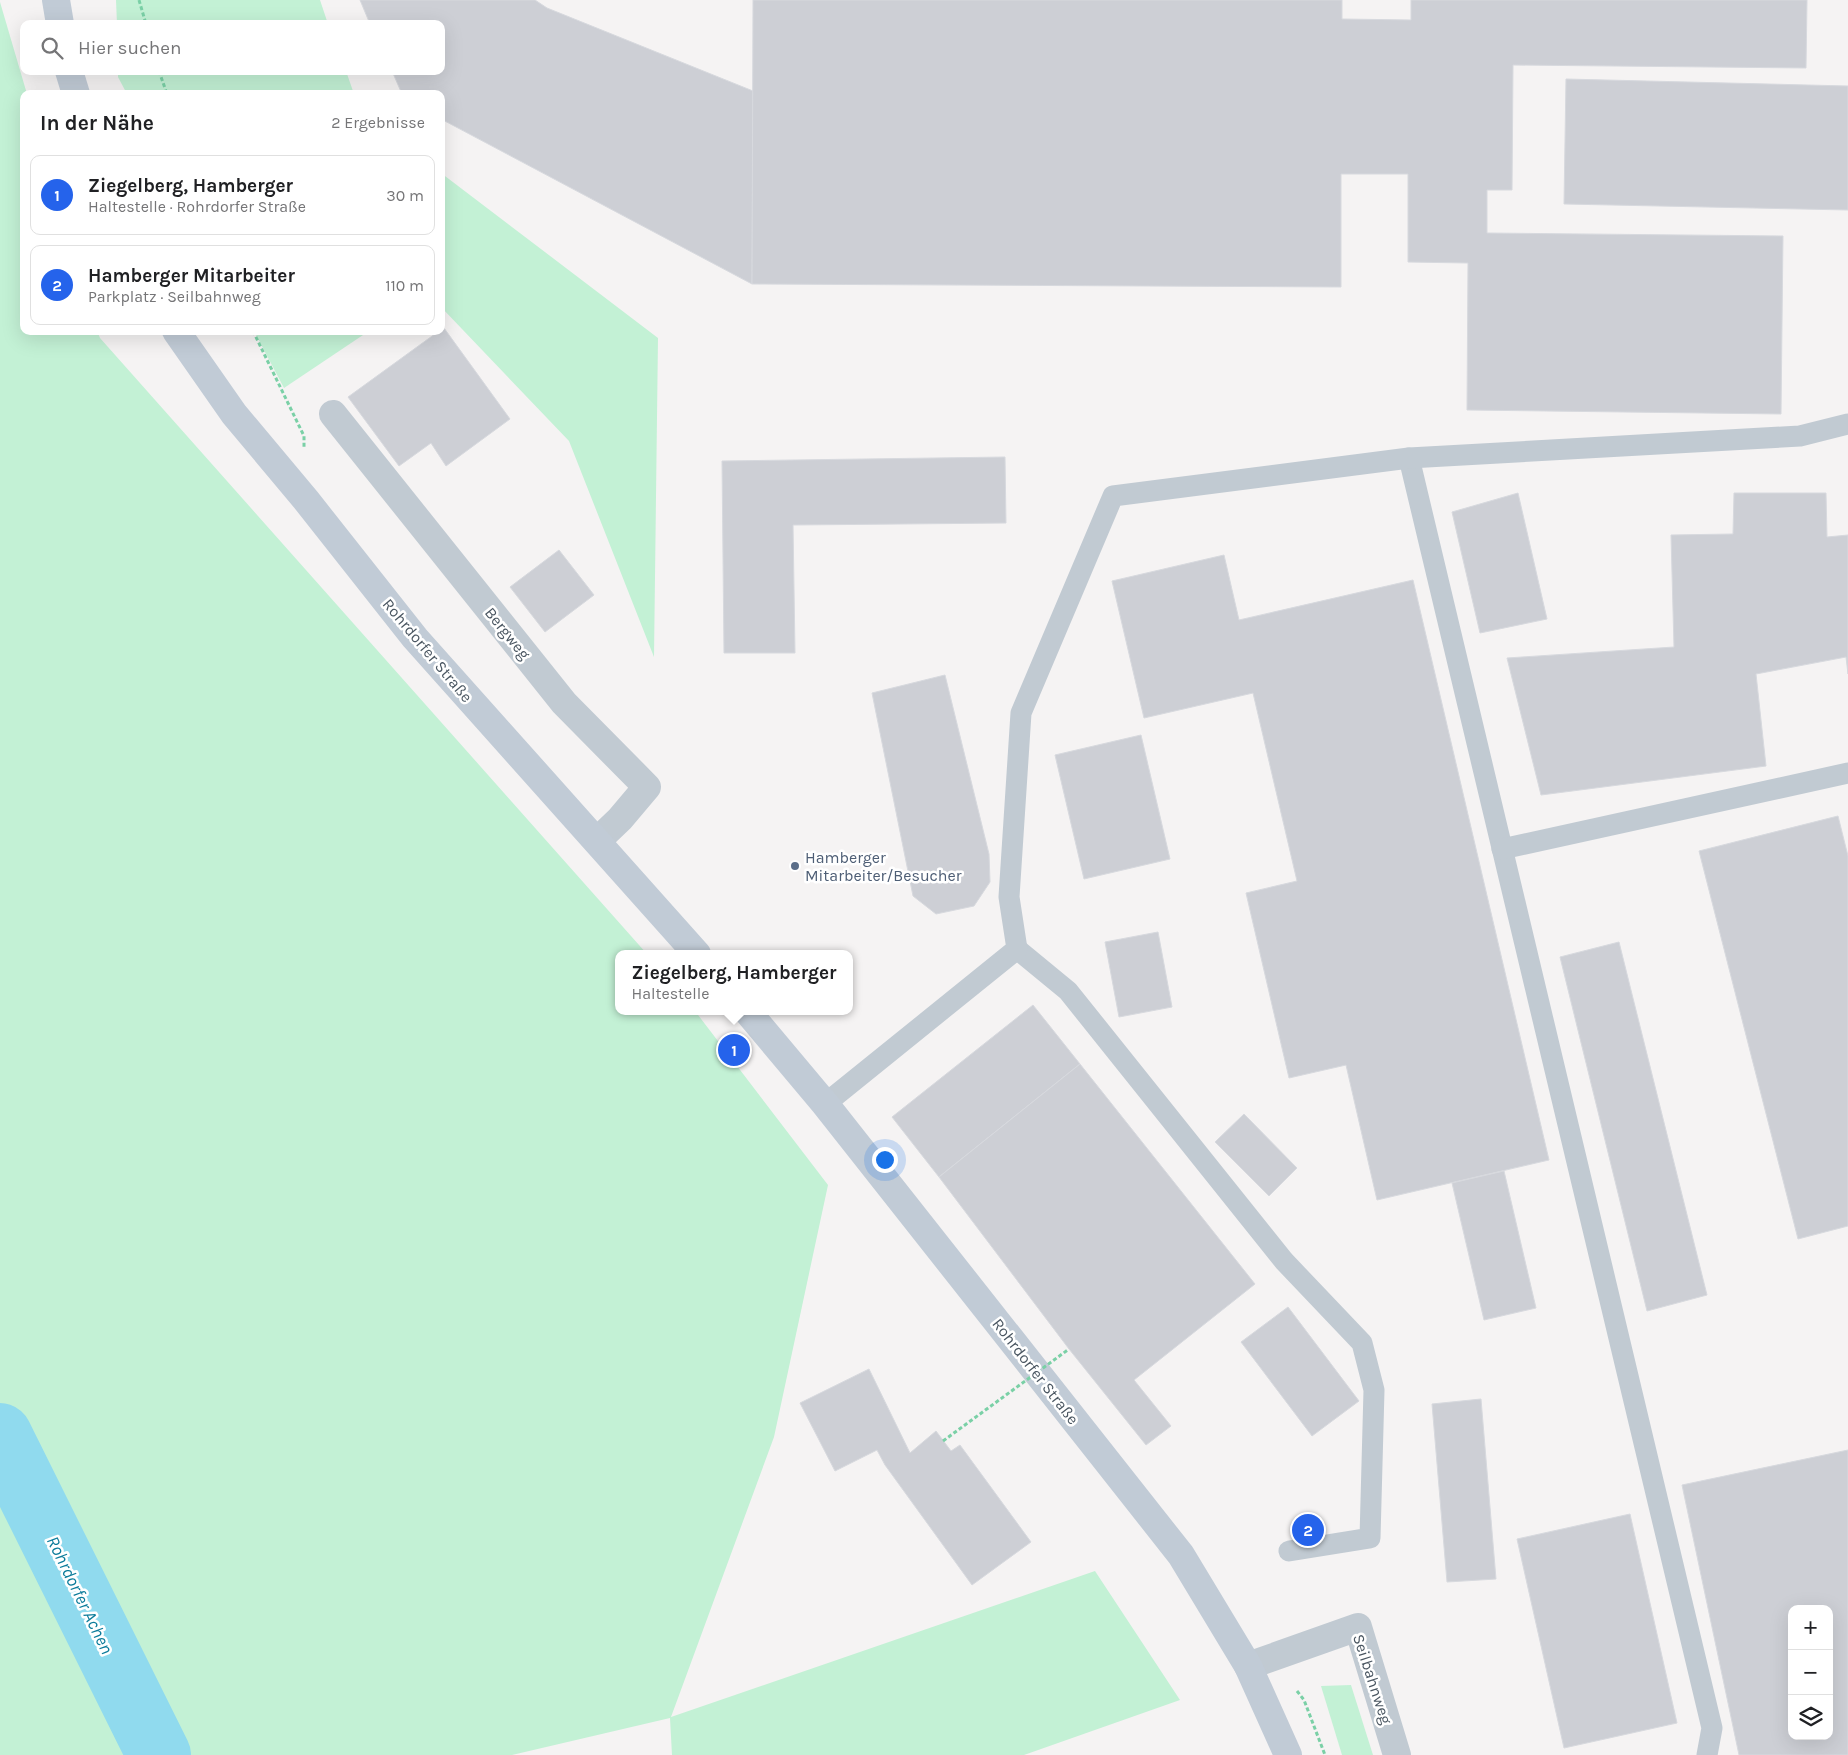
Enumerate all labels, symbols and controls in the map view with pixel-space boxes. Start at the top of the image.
search box [20,20,445,75]
icon: search [38,34,66,62]
text: Hier suchen [78,37,181,59]
text: In der Nähe [40,111,154,135]
text: 2 Ergebnisse [331,113,425,132]
text: Ziegelberg, Hamberger [88,175,293,197]
text: 1 [54,186,60,205]
text: 30 m [386,186,424,205]
text: Haltestelle · Rohrdorfer Straße [88,197,306,216]
text: Hamberger Mitarbeiter [88,265,295,287]
text: 2 [52,276,62,295]
text: 110 m [385,276,424,295]
text: Parkplatz · Seilbahnweg [88,287,261,306]
street label: Rohrdorfer Straße [379,595,477,706]
street label: Bergweg [481,603,534,663]
place label: Hamberger Mitarbeiter/Besucher [805,848,962,885]
marker: Hamberger Mitarbeiter/Besucher [789,860,801,872]
popup [615,950,853,1015]
text: Ziegelberg, Hamberger [631,962,837,984]
text: Haltestelle [631,984,710,1003]
pin: 1 [718,1031,750,1069]
your location [872,1147,898,1173]
street label: Rohrdorfer Straße [988,1314,1083,1428]
pin: 2 [1292,1511,1324,1549]
water label: Rohrdorfer Achen [42,1532,118,1658]
map controls [1788,1605,1833,1740]
button: + [1788,1605,1833,1650]
street label: Seilbahnweg [1349,1632,1396,1727]
button: − [1788,1650,1833,1695]
button: layers [1788,1695,1833,1740]

